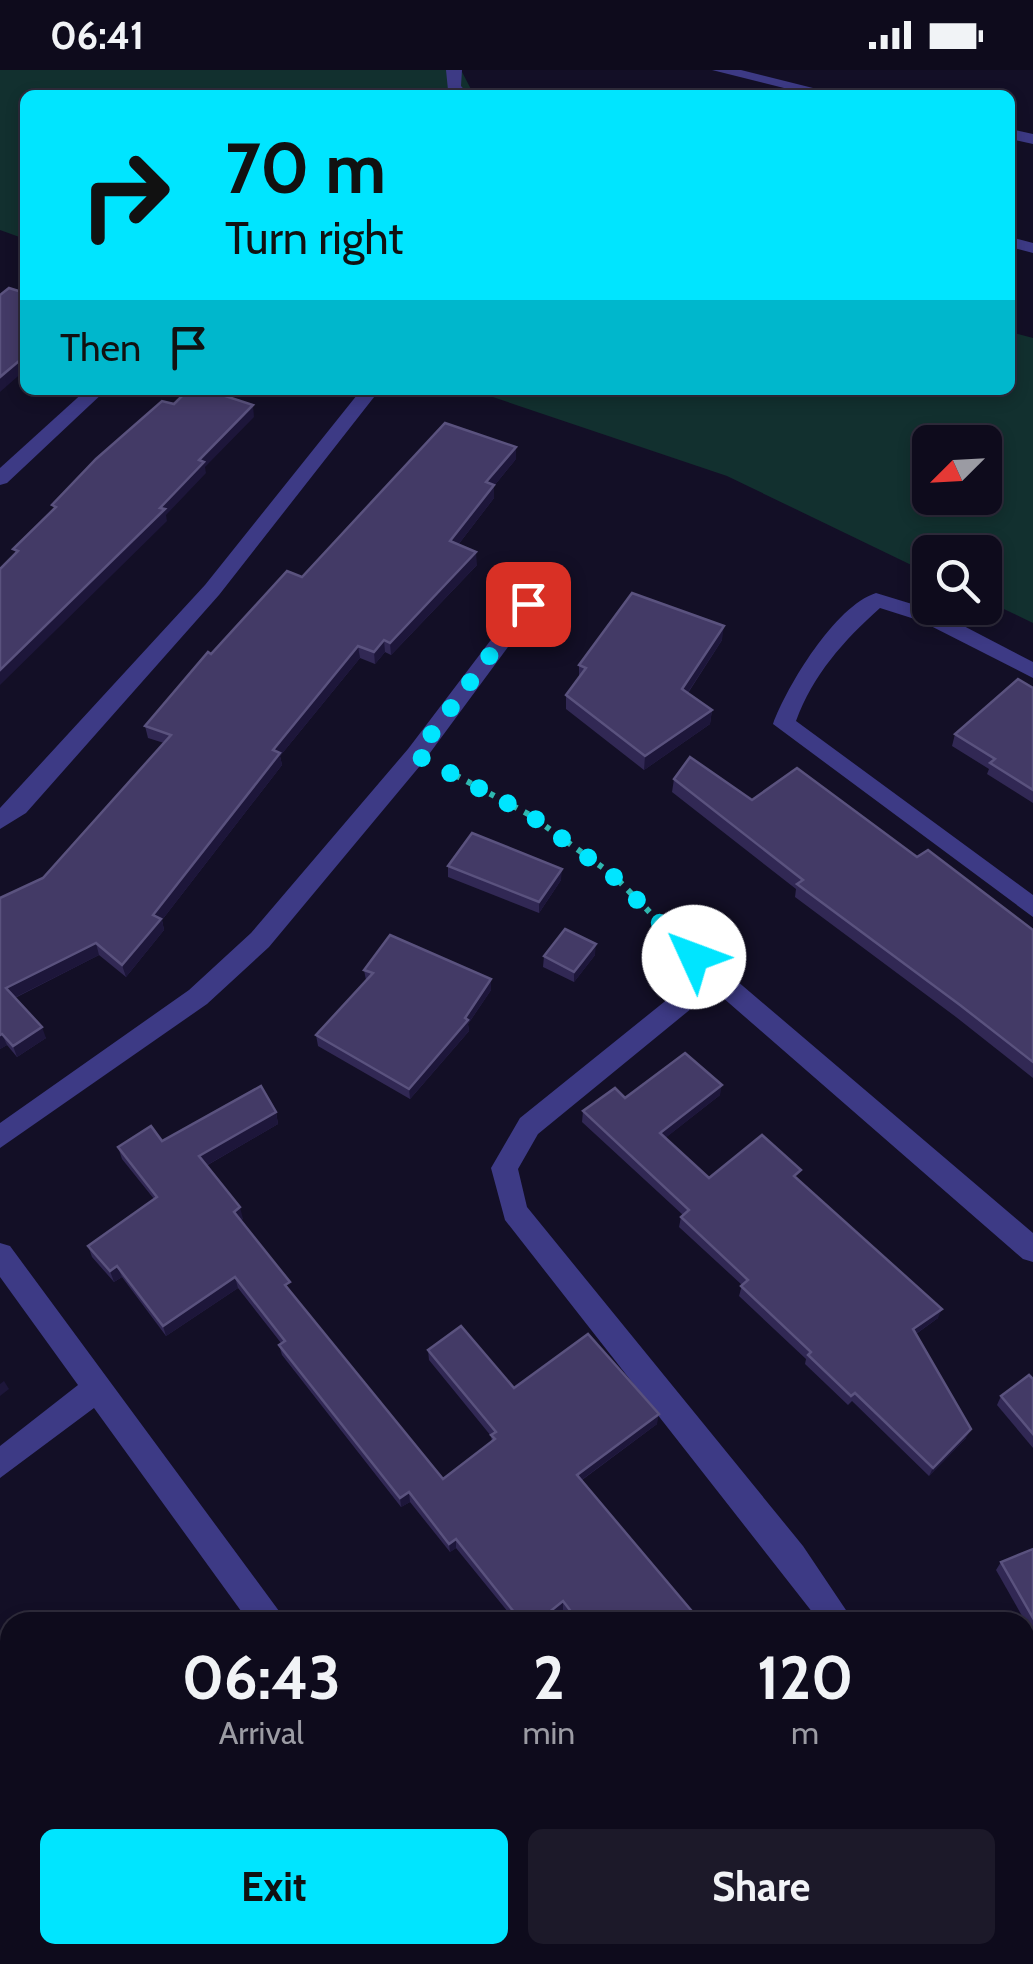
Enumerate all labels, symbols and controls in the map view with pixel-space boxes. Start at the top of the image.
text: 06:41 [50,12,144,59]
text: 70 m [225,125,386,211]
icon: right [60,130,190,260]
text: Turn right [225,211,404,265]
icon: arrive [161,320,216,375]
text: Then [60,324,141,371]
north arrow [912,425,1002,515]
map controls [912,425,1002,625]
button: search [912,535,1002,625]
pin [486,562,571,647]
icon: arrive [501,577,556,632]
position arrow [642,905,746,1009]
text: 06:43 [182,1641,341,1714]
text: 2 [533,1641,565,1714]
text: 120 [757,1641,853,1714]
text: Arrival [219,1713,304,1752]
text: min [523,1713,575,1752]
text: m [791,1713,819,1752]
button: Exit [40,1829,508,1944]
button: Share [528,1829,995,1944]

